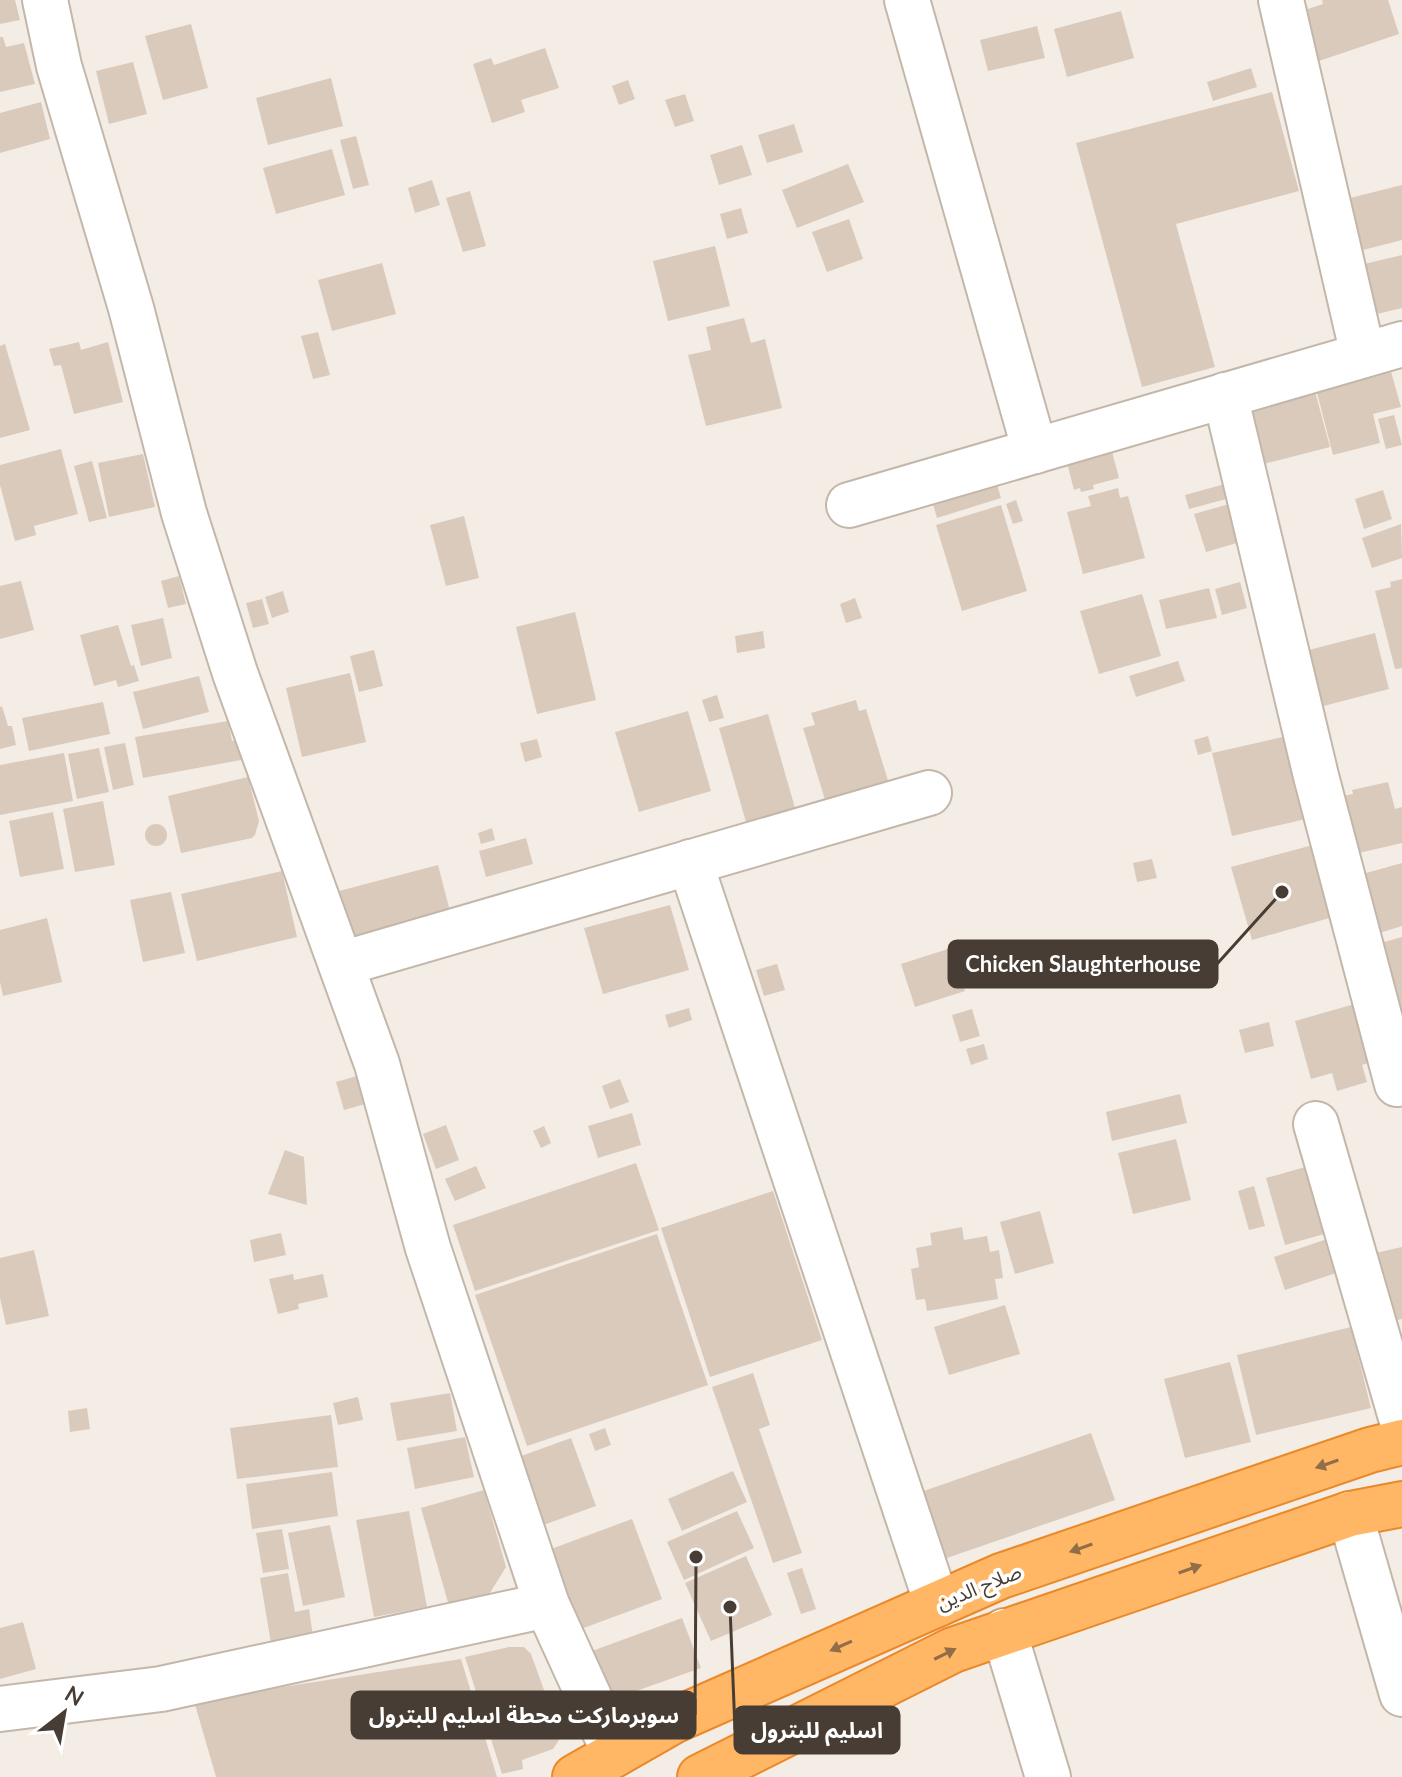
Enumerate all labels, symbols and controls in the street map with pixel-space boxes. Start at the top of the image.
callout: Chicken Slaughterhouse [949,941,1217,987]
text: Chicken Slaughterhouse [965,950,1201,977]
one-way arrow [1315,1459,1339,1471]
one-way arrow [1069,1543,1093,1555]
street label: صلاح الدين [933,1558,1026,1618]
one-way arrow [1178,1562,1202,1574]
one-way arrow [829,1640,853,1653]
one-way arrow [933,1647,956,1661]
north arrow [24,1673,104,1753]
text: N [60,1679,89,1711]
callout: سوبرماركت محطة اسليم للبترول [352,1692,695,1738]
text: سوبرماركت محطة اسليم للبترول [369,1701,679,1732]
callout: اسليم للبترول [735,1707,899,1753]
text: اسليم للبترول [751,1716,883,1747]

